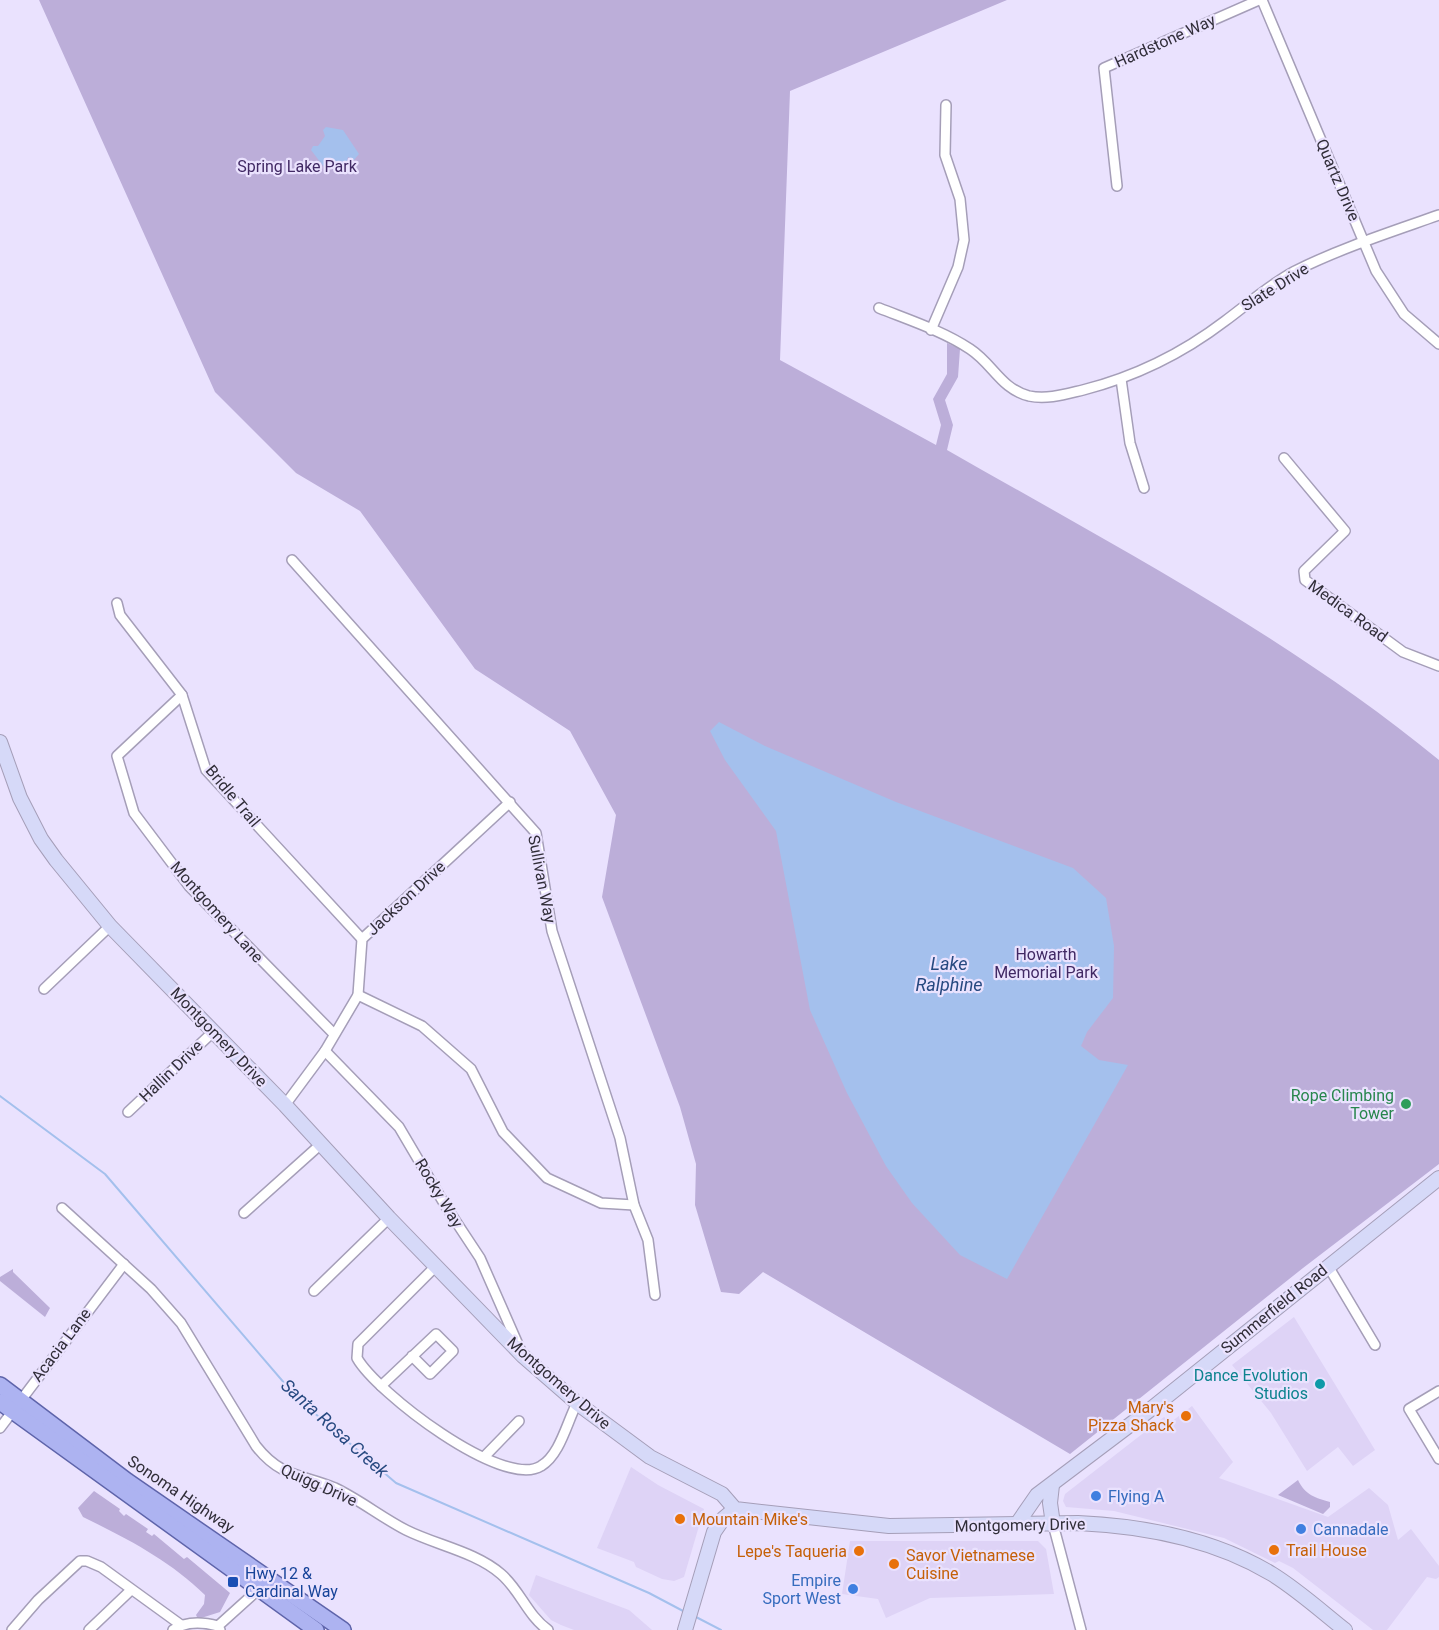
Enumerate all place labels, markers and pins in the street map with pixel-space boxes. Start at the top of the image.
place label: Rope Climbing Tower [1291,1086,1395,1123]
marker: Rope Climbing Tower [1399,1097,1413,1111]
place label: Dance Evolution Studios [1194,1366,1308,1403]
marker: Dance Evolution Studios [1313,1377,1327,1391]
place label: Mary's Pizza Shack [1088,1398,1175,1435]
marker: Mary's Pizza Shack [1179,1409,1193,1423]
place label: Flying A [1108,1487,1165,1506]
marker: Flying A [1089,1489,1103,1503]
place label: Mountain Mike's [692,1510,808,1529]
marker: Mountain Mike's [673,1512,687,1526]
place label: Cannadale [1313,1520,1389,1539]
marker: Cannadale [1294,1522,1308,1536]
place label: Trail House [1286,1541,1367,1560]
place label: Lepe's Taqueria [737,1542,847,1561]
marker: Trail House [1267,1543,1281,1557]
marker: Lepe's Taqueria [852,1544,866,1558]
place label: Savor Vietnamese Cuisine [906,1546,1035,1583]
marker: Savor Vietnamese Cuisine [887,1557,901,1571]
place label: Hwy 12 & Cardinal Way [245,1564,338,1601]
place label: Empire Sport West [762,1571,841,1608]
marker: Hwy 12 & Cardinal Way [226,1575,240,1589]
marker: Empire Sport West [846,1582,860,1596]

